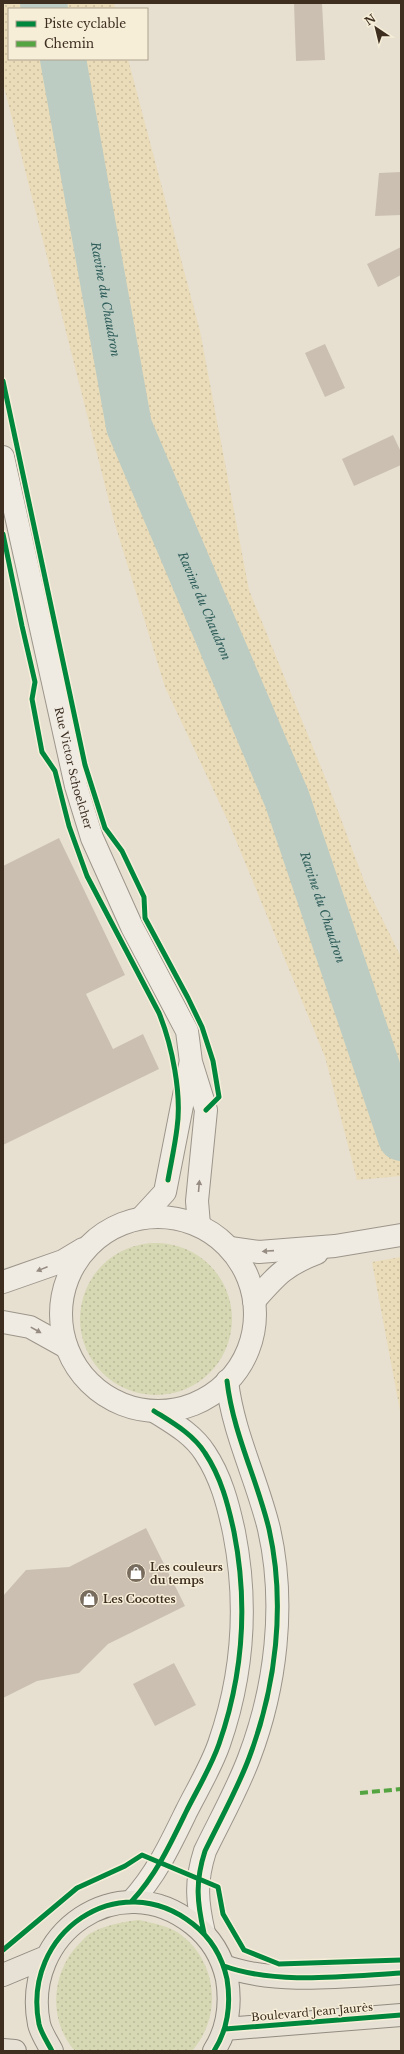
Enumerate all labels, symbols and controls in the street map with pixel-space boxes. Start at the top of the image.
legend [8,8,148,60]
north arrow [356,8,396,48]
text: N [362,11,379,29]
text: Piste cyclable [44,16,126,31]
text: Chemin [44,36,94,51]
water label: Ravine du Chaudron [88,239,124,358]
water label: Ravine du Chaudron [175,548,235,663]
street label: Rue Victor Schoelcher [52,706,96,832]
water label: Ravine du Chaudron [297,848,349,965]
one-way arrow [195,1180,202,1192]
one-way arrow [262,1247,274,1254]
one-way arrow [36,1267,48,1273]
one-way arrow [30,1326,42,1333]
place label: Les couleurs du temps [150,1560,223,1587]
shop icon: Les couleurs du temps [125,1562,147,1584]
shop icon: Les Cocottes [78,1588,100,1610]
place label: Les Cocottes [103,1592,176,1606]
street label: Boulevard Jean Jaurès [251,2000,373,2024]

